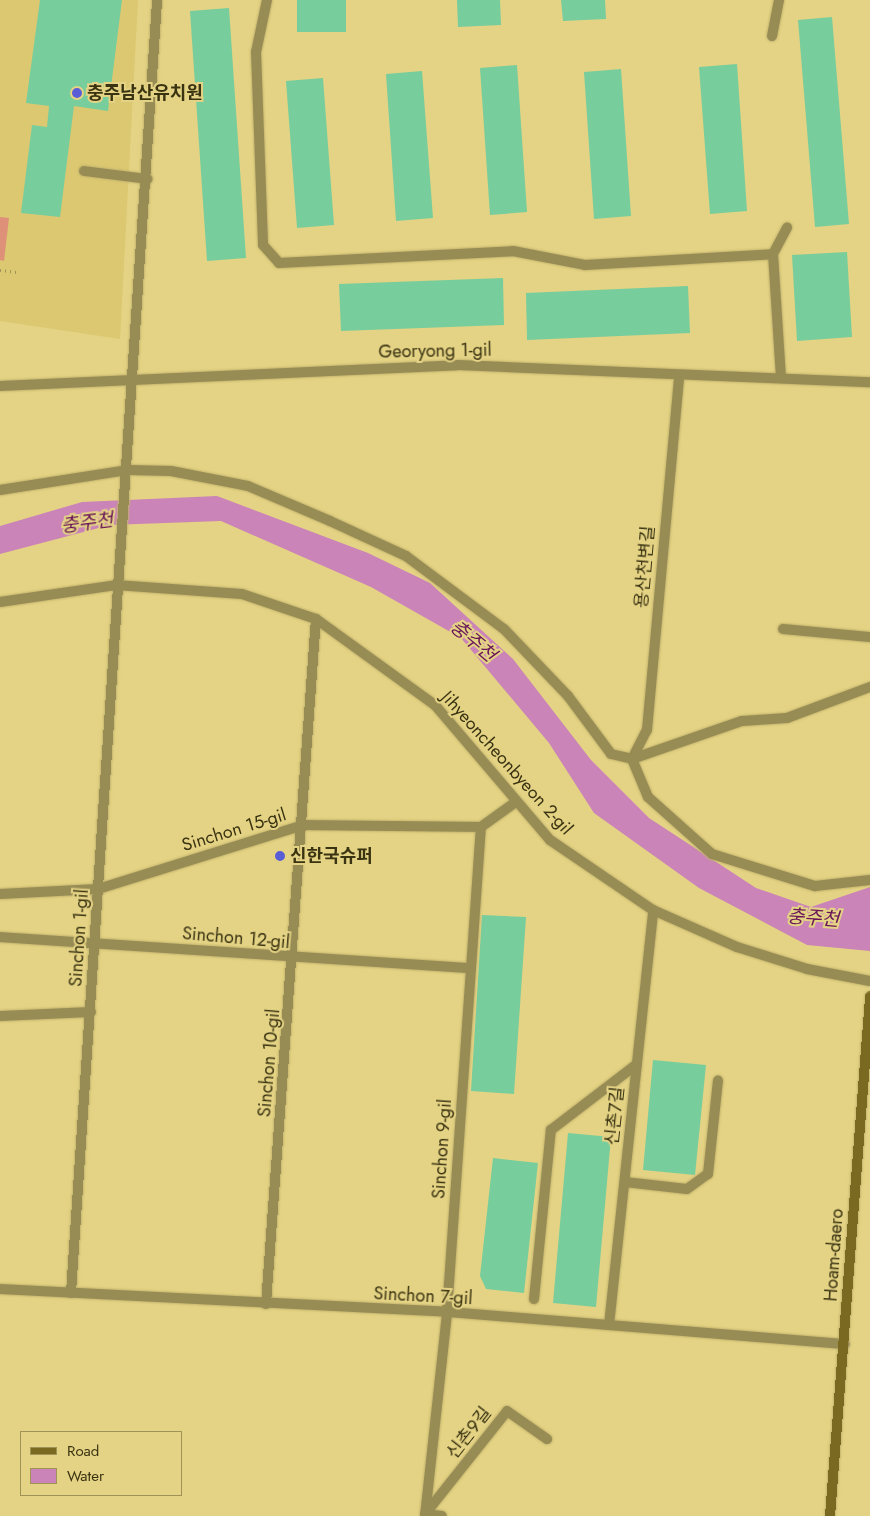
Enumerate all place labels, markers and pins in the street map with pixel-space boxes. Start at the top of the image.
place label: 충주남산유치원 [87,82,203,104]
marker: 충주남산유치원 [71,87,83,99]
place label: 신한국슈퍼 [290,845,373,867]
marker: 신한국슈퍼 [274,850,286,862]

